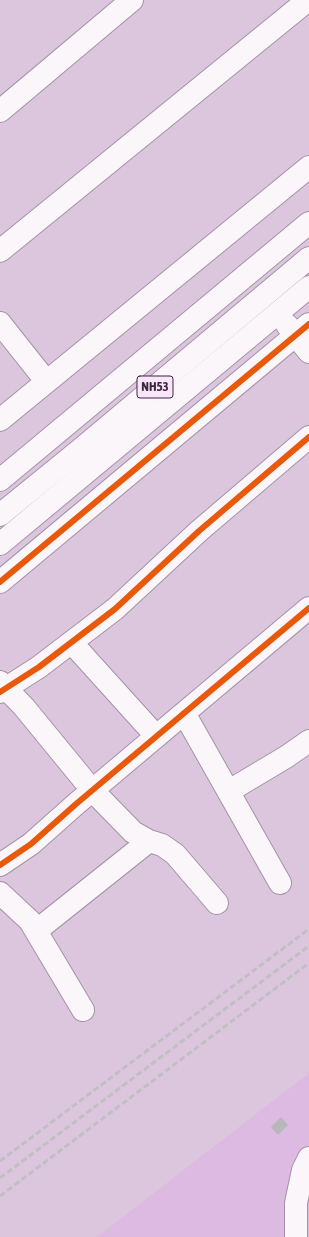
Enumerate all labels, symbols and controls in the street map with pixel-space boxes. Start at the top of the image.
road number: NH53 [137,376,173,398]

